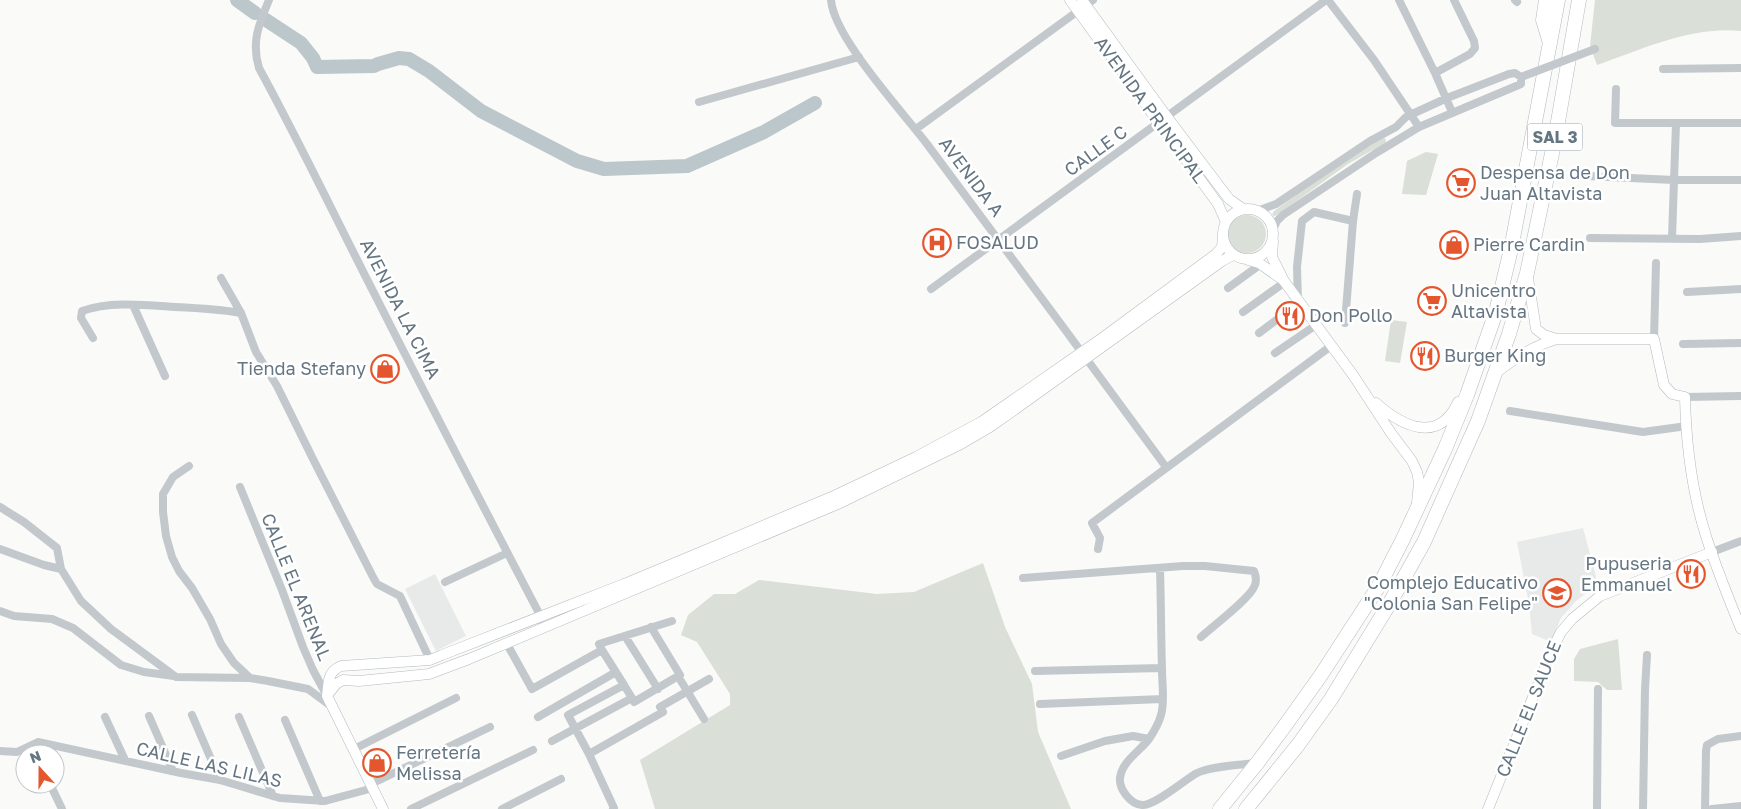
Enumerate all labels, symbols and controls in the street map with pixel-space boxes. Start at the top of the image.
street label: AVENIDA PRINCIPAL [1090,32,1211,187]
street label: CALLE C [1060,120,1131,180]
road number: SAL 3 [1528,124,1582,150]
street label: AVENIDA A [935,132,1009,220]
place label: Despensa de Don Juan Altavista [1480,161,1630,204]
supermarket icon: Despensa de Don Juan Altavista [1446,168,1476,198]
hospital icon: FOSALUD [922,228,952,258]
shop icon: Pierre Cardin [1439,230,1469,260]
place label: FOSALUD [956,231,1039,253]
place label: Pierre Cardin [1473,233,1585,255]
street label: AVENIDA LA CIMA [356,235,446,382]
place label: Unicentro Altavista [1451,279,1536,322]
supermarket icon: Unicentro Altavista [1417,286,1447,316]
restaurant icon: Don Pollo [1275,301,1305,331]
place label: Don Pollo [1309,304,1393,326]
restaurant icon: Burger King [1410,341,1440,371]
place label: Burger King [1444,344,1546,366]
shop icon: Tienda Stefany [370,354,400,384]
place label: Tienda Stefany [237,357,366,379]
street label: CALLE EL ARENAL [257,510,337,664]
place label: Pupuseria Emmanuel [1581,552,1672,595]
restaurant icon: Pupuseria Emmanuel [1676,559,1706,589]
place label: Complejo Educativo "Colonia San Felipe" [1364,571,1538,614]
school or university icon: Complejo Educativo "Colonia San Felipe" [1542,578,1572,608]
street label: CALLE EL SAUCE [1491,637,1565,780]
street label: CALLE LAS LILAS [134,737,284,791]
place label: Ferretería Melissa [396,741,481,784]
north arrow [15,744,65,794]
text: N [27,747,43,766]
shop icon: Ferretería Melissa [362,748,392,778]

